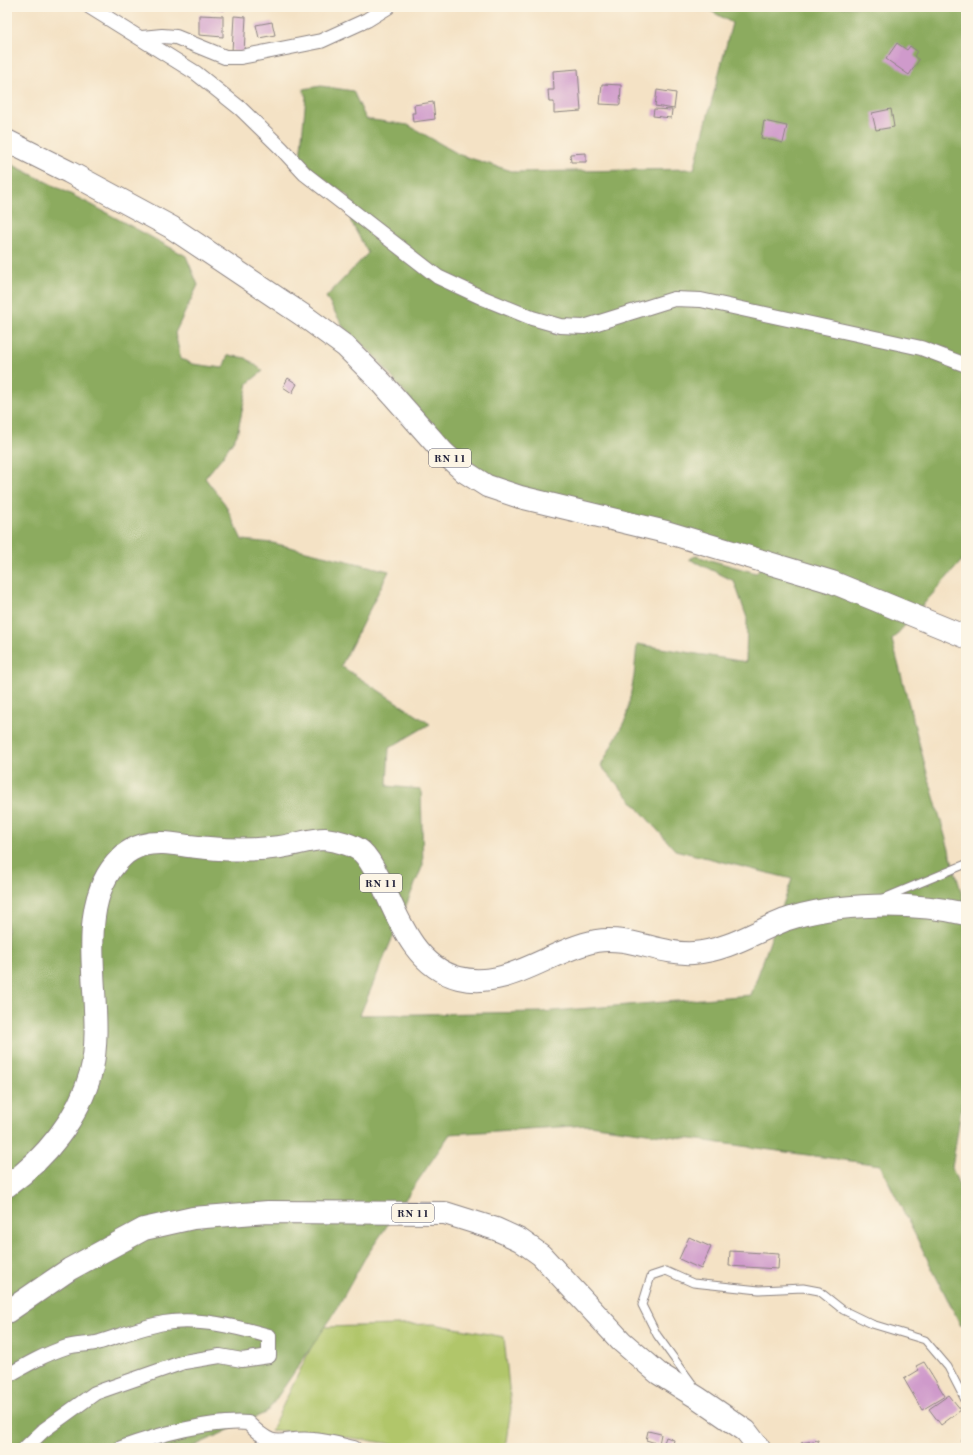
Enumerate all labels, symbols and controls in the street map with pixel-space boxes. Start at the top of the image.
road number: RN 11 [429,449,471,467]
road number: RN 11 [360,874,402,892]
road number: RN 11 [392,1204,434,1222]

